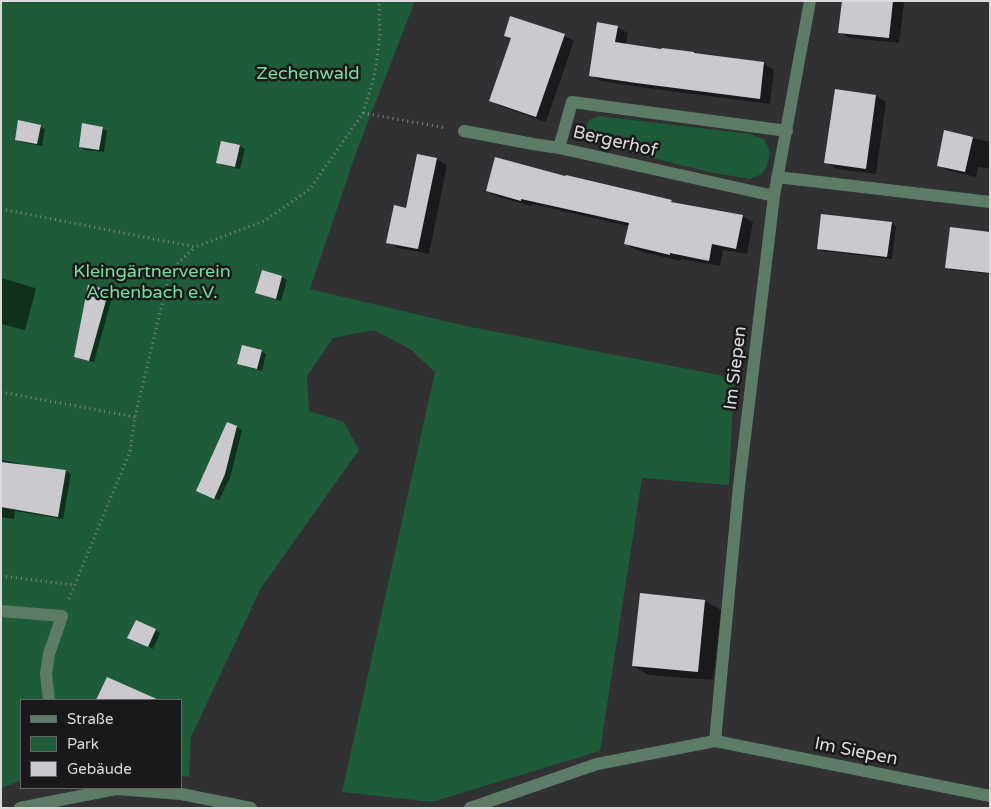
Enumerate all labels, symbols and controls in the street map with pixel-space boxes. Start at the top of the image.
park label: Zechenwald [256,63,360,85]
street label: Bergerhof [571,122,659,162]
park label: Kleingärtnerverein Achenbach e.V. [73,261,231,304]
street label: Im Siepen [720,325,752,411]
legend [20,699,182,789]
text: Straße [67,710,113,728]
street label: Im Siepen [813,733,899,771]
text: Park [67,735,99,753]
text: Gebäude [67,760,132,778]

